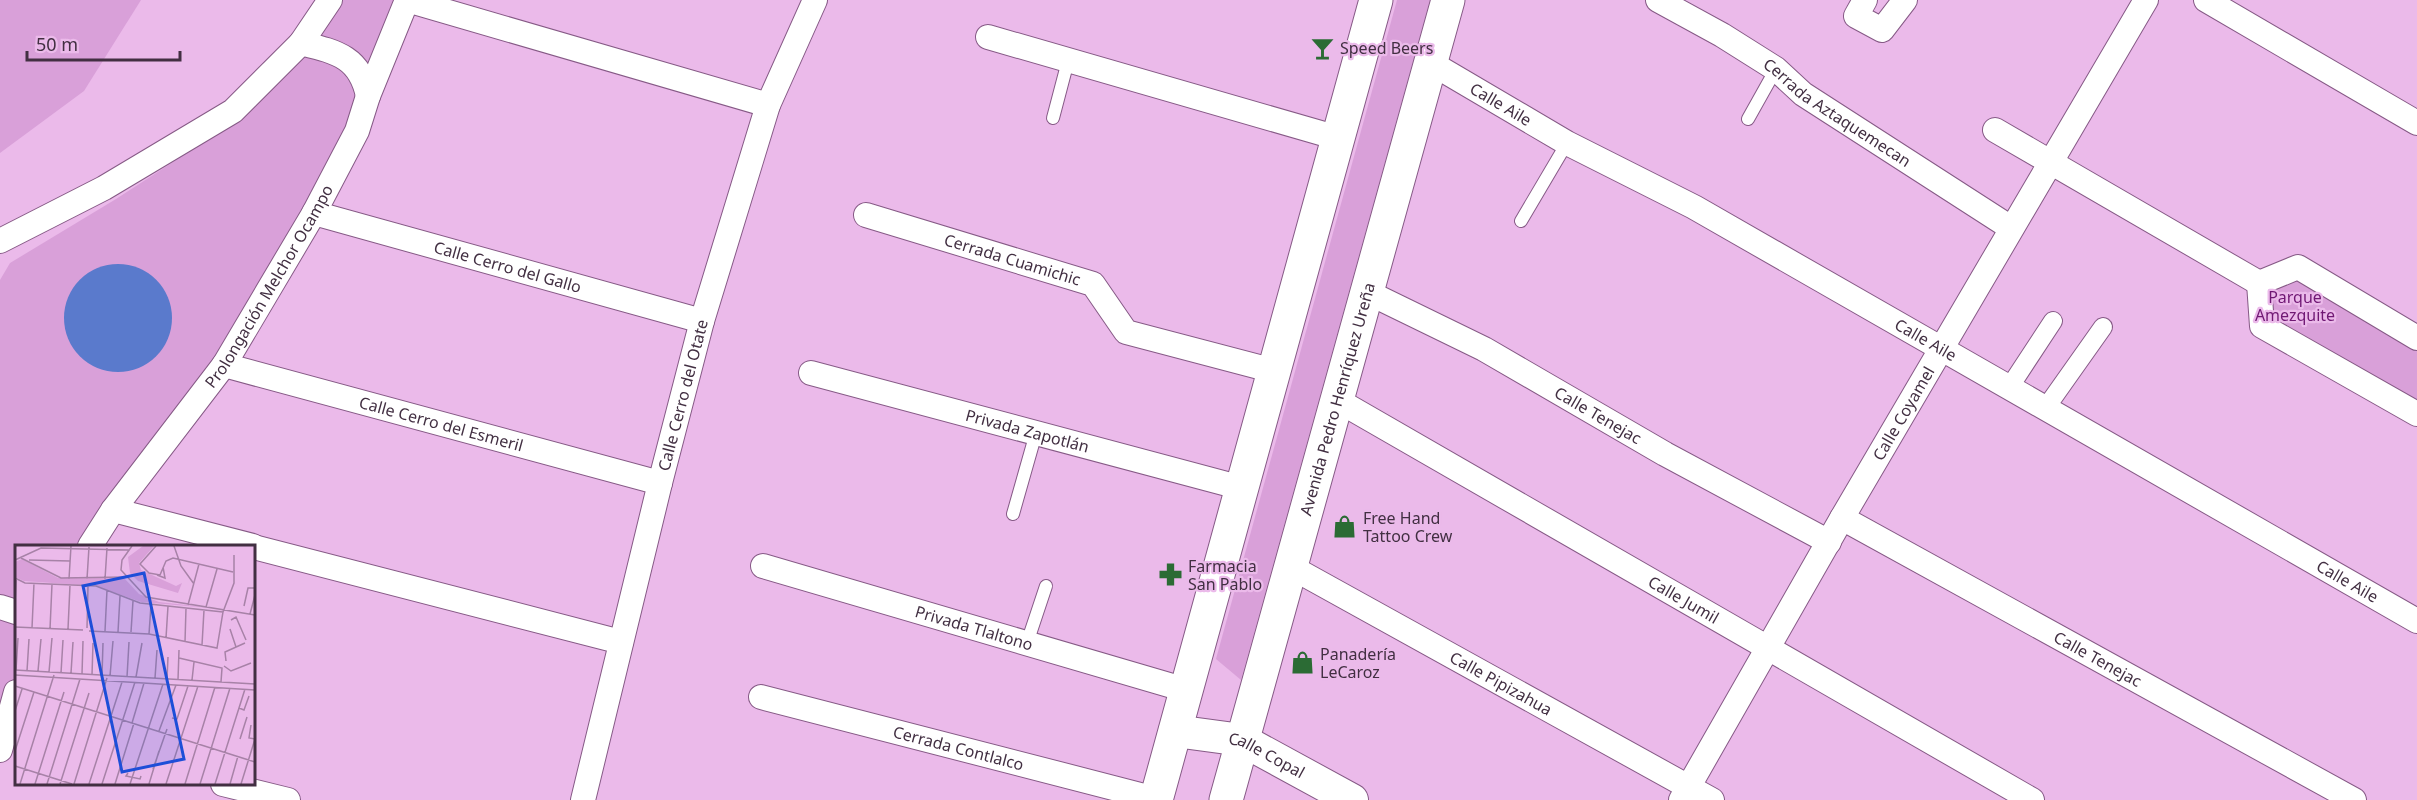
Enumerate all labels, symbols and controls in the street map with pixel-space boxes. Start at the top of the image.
scale bar [27,24,180,62]
text: 50 m [36,32,78,56]
bar icon: Speed Beers [1309,35,1335,61]
place label: Speed Beers [1340,37,1433,59]
street label: Cerrada Aztaquemecan [1759,53,1915,172]
street label: Calle Aile [1466,77,1536,131]
street label: Prolongación Melchor Ocampo [200,181,338,392]
street label: Cerrada Cuamichic [941,228,1084,291]
street label: Calle Cerro del Gallo [431,236,584,298]
street label: Avenida Pedro Henríquez Ureña [1294,280,1380,518]
park label: Parque Amezquite [2255,286,2335,326]
street label: Calle Aile [1891,313,1961,366]
street label: Calle Cerro del Otate [653,317,713,473]
street label: Calle Coyamel [1867,362,1940,464]
street label: Calle Tenejac [1551,381,1646,449]
street label: Calle Cerro del Esmeril [357,391,526,456]
street label: Privada Zapotlán [963,404,1092,458]
place label: Free Hand Tattoo Crew [1363,507,1453,547]
shop icon: Free Hand Tattoo Crew [1332,514,1358,540]
inset map [15,545,255,785]
place label: Farmacia San Pablo [1188,555,1262,595]
street label: Calle Aile [2312,555,2382,608]
pharmacy icon: Farmacia San Pablo [1157,562,1183,588]
street label: Calle Jumil [1644,571,1723,629]
street label: Privada Tlaltono [913,600,1036,656]
street label: Calle Tenejac [2050,626,2146,692]
place label: Panadería LeCaroz [1320,643,1396,683]
street label: Calle Pipizahua [1446,646,1556,720]
shop icon: Panadería LeCaroz [1289,650,1315,676]
street label: Cerrada Contlalco [891,721,1026,775]
street label: Calle Copal [1227,727,1309,783]

